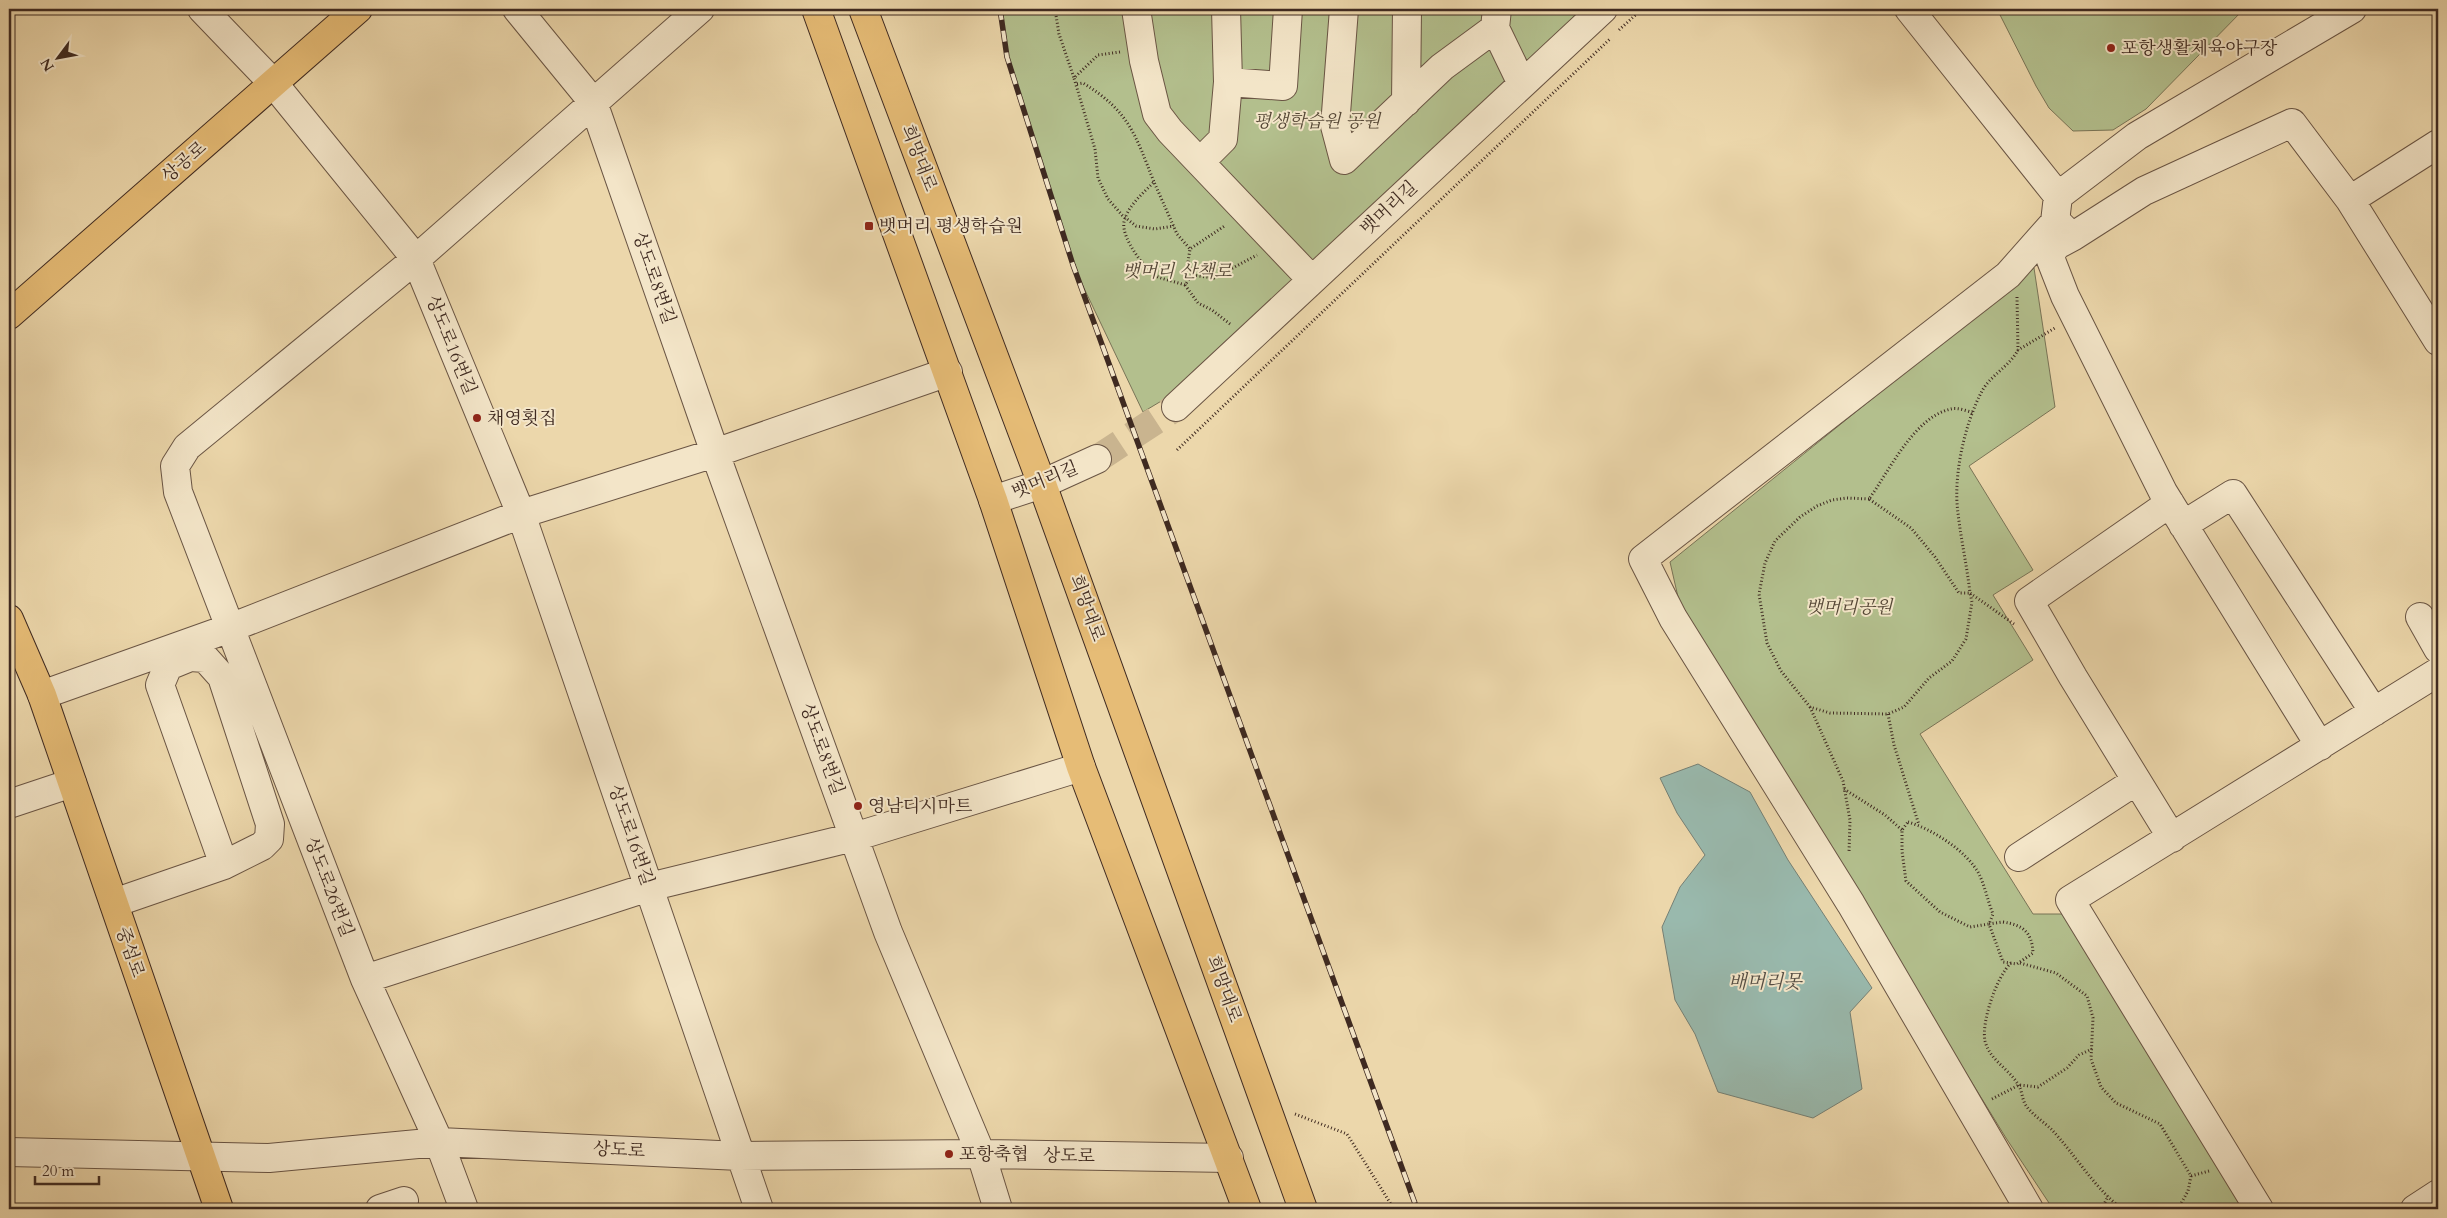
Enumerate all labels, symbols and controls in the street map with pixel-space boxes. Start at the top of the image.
north arrow [32,32,82,82]
place label: 포항생활체육야구장 [2121,36,2278,61]
marker: 포항생활체육야구장 [2105,42,2117,54]
text: N [36,54,59,75]
park label: 평생학습원 공원 [1254,109,1382,134]
street label: 희망대로 [895,121,943,195]
street label: 상공로 [156,135,212,189]
street label: 뱃머리길 [1355,175,1423,241]
place label: 뱃머리 평생학습원 [879,214,1023,239]
marker: 뱃머리 평생학습원 [863,220,875,232]
street label: 상도로8번길 [627,228,681,328]
park label: 뱃머리 산책로 [1122,259,1232,284]
street label: 상도로16번길 [420,291,482,399]
place label: 채영횟집 [487,406,557,431]
marker: 채영횟집 [471,412,483,424]
street label: 뱃머리길 [1008,455,1082,505]
street label: 희망대로 [1063,571,1111,645]
park label: 뱃머리공원 [1806,595,1894,620]
street label: 상도로8번길 [794,700,850,798]
street label: 상도로16번길 [602,781,660,889]
place label: 영남디시마트 [868,794,973,819]
marker: 영남디시마트 [852,800,864,812]
street label: 상도로26번길 [298,833,360,941]
street label: 중섬로 [110,923,150,981]
street label: 희망대로 [1200,952,1248,1026]
water label: 배머리못 [1728,969,1803,995]
street label: 상도로 [592,1136,646,1164]
place label: 포항축협 [959,1142,1029,1167]
street label: 상도로 [1043,1143,1095,1169]
marker: 포항축협 [943,1148,955,1160]
scale bar [35,1153,99,1185]
text: 20 m [42,1161,74,1181]

